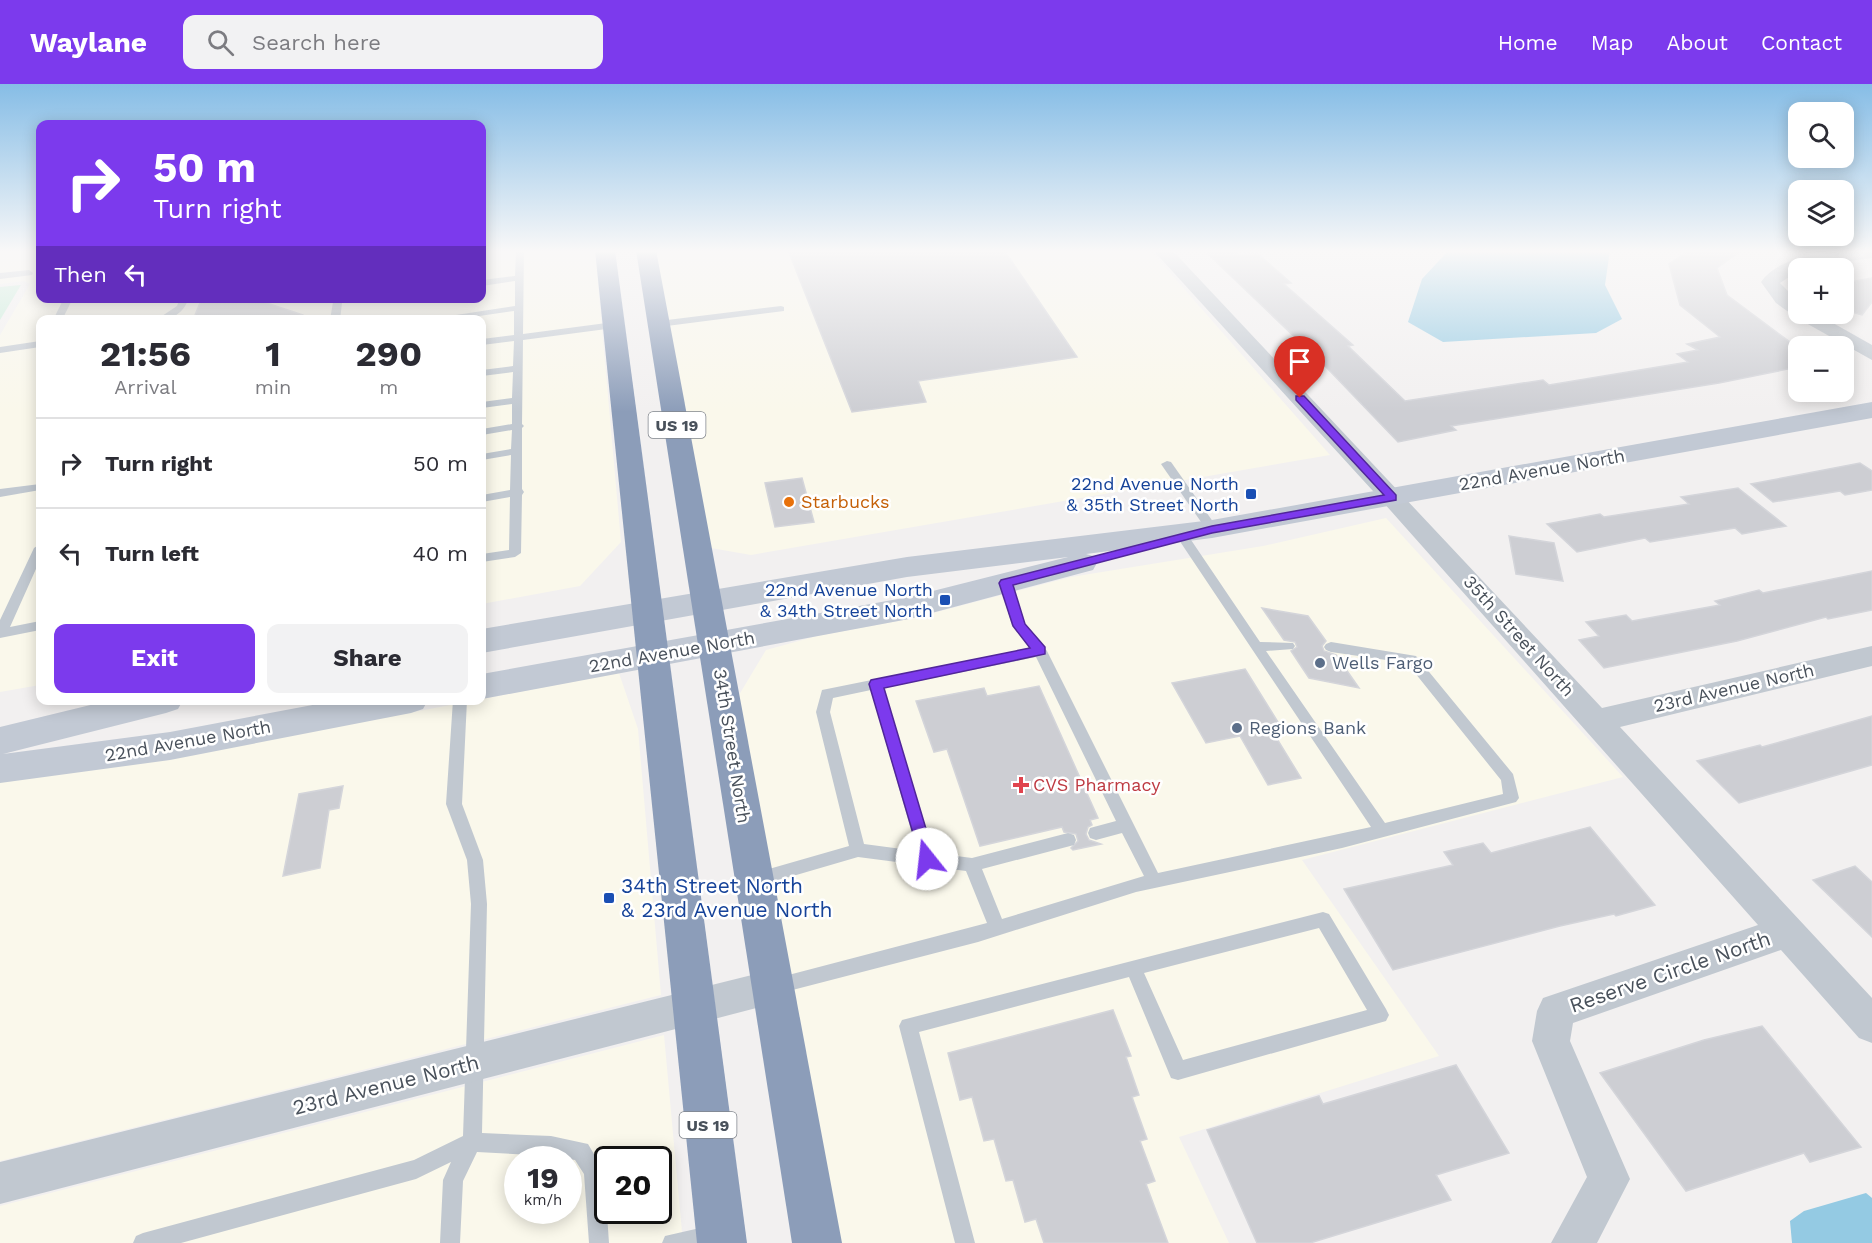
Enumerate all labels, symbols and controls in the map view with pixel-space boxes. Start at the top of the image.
search box [183,15,603,69]
text: Waylane [30,26,147,59]
icon: search [204,26,237,59]
text: Search here [252,30,381,55]
text: Home [1498,30,1558,55]
text: Map [1591,30,1634,55]
text: About [1667,30,1728,55]
text: Contact [1761,30,1842,55]
map controls [1788,102,1854,402]
button: search [1788,102,1854,168]
text: 50 m [153,143,256,192]
icon: right [54,144,132,222]
button: layers [1788,180,1854,246]
text: Turn right [153,193,282,225]
icon: left [119,258,152,291]
button: + [1788,258,1854,324]
text: Then [54,262,107,287]
text: 21:56 [100,333,191,375]
text: 1 [265,333,281,375]
text: 290 [355,333,422,375]
pin [1274,336,1325,398]
button: − [1788,336,1854,402]
icon: arrive [1283,345,1316,378]
text: Arrival [114,375,177,399]
text: min [255,375,291,399]
text: m [379,375,398,399]
road number: US 19 [648,412,706,438]
street label: 22nd Avenue North [1457,445,1626,494]
icon: right [54,447,87,480]
text: Turn right [105,451,212,476]
text: 50 m [413,451,468,476]
place label: 22nd Avenue North & 35th Street North [1066,473,1239,515]
marker: 22nd Avenue North & 35th Street North [1244,487,1258,501]
place label: Starbucks [801,491,890,512]
marker: Starbucks [782,495,796,509]
icon: left [54,537,87,570]
text: Turn left [105,541,199,566]
text: 40 m [412,541,468,566]
street label: 35th Street North [1460,571,1579,700]
place label: 22nd Avenue North & 34th Street North [760,579,933,621]
marker: 22nd Avenue North & 34th Street North [938,593,952,607]
button: Exit [54,624,255,693]
button: Share [267,624,468,693]
street label: 22nd Avenue North [587,627,756,676]
place label: Wells Fargo [1332,652,1433,673]
marker: Wells Fargo [1313,656,1327,670]
street label: 23rd Avenue North [1652,659,1816,716]
street label: 34th Street North [710,667,755,825]
street label: 22nd Avenue North [103,716,272,765]
place label: Regions Bank [1249,717,1366,738]
marker: Regions Bank [1230,721,1244,735]
place label: CVS Pharmacy [1033,774,1161,795]
marker: CVS Pharmacy [1014,778,1028,792]
position arrow [895,827,959,891]
place label: 34th Street North & 23rd Avenue North [621,873,832,922]
marker: 34th Street North & 23rd Avenue North [602,891,616,905]
street label: Reserve Circle North [1566,925,1774,1018]
street label: 23rd Avenue North [290,1049,482,1120]
road number: US 19 [680,1112,736,1138]
speed limit sign: 20 [594,1146,672,1224]
text: 19 [527,1160,559,1195]
text: km/h [524,1191,562,1209]

